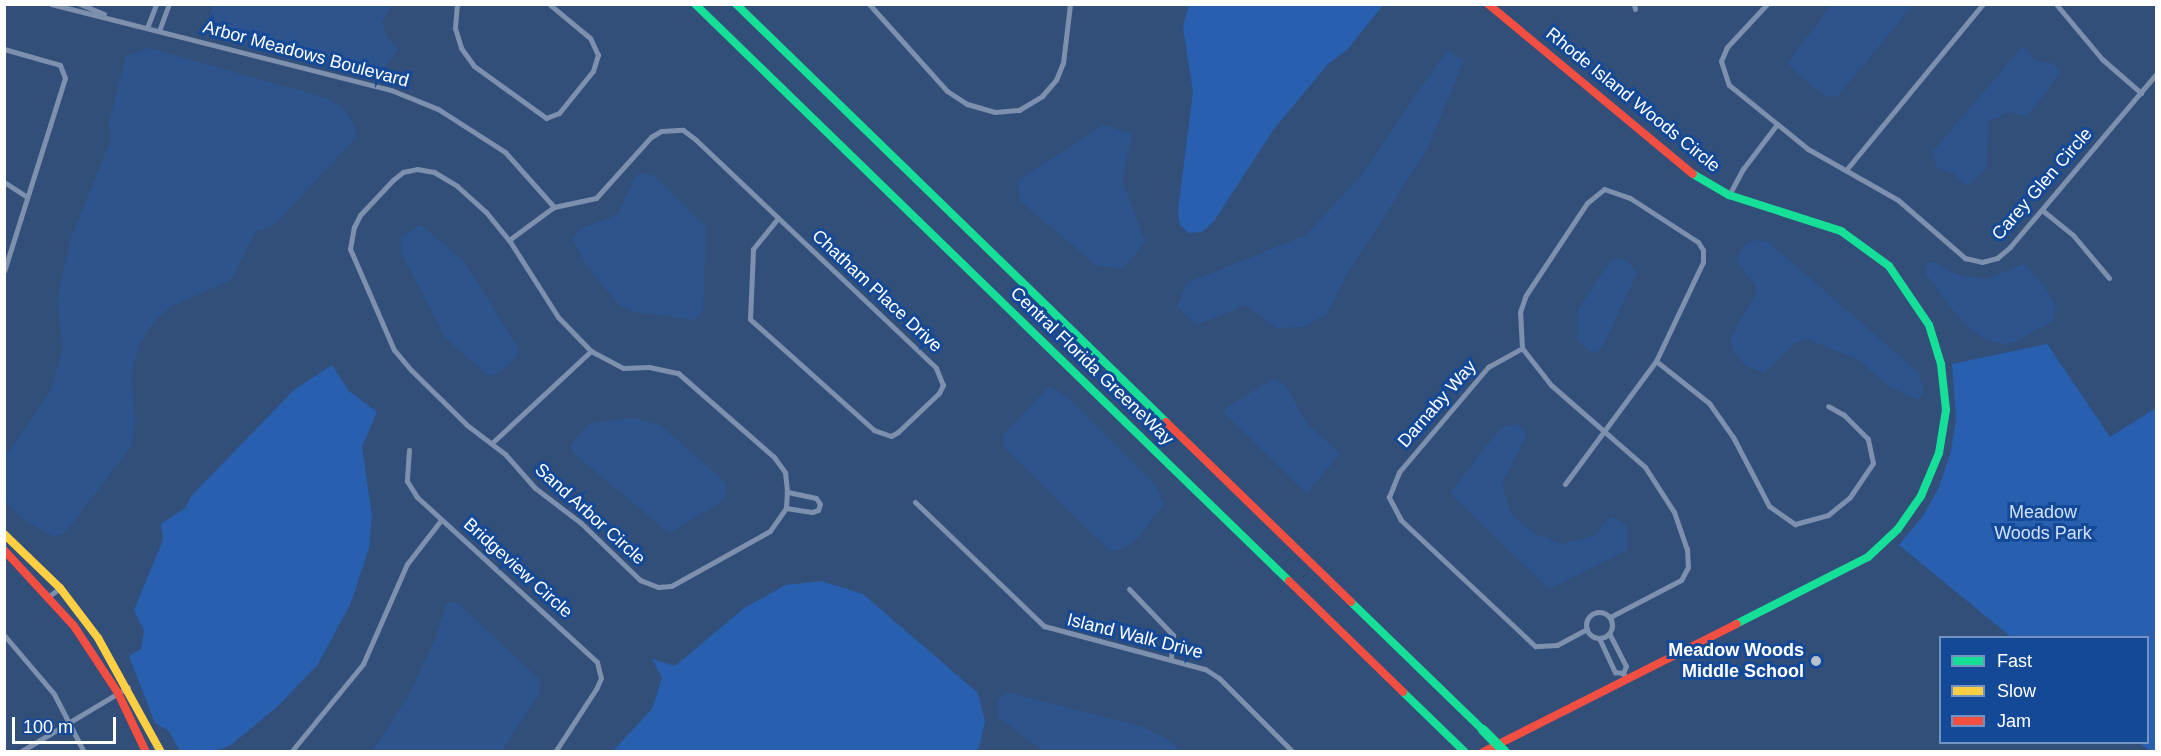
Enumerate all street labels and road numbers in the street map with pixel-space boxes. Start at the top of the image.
street label: Arbor Meadows Boulevard [201,16,411,92]
street label: Rhode Island Woods Circle [1542,23,1724,177]
street label: Carey Glen Circle [1987,123,2097,245]
street label: Chatham Place Drive [807,225,947,357]
street label: Central Florida GreeneWay [1006,282,1178,450]
street label: Darnaby Way [1393,356,1481,452]
street label: Sand Arbor Circle [530,458,650,570]
street label: Bridgeview Circle [459,513,577,623]
street label: Island Walk Drive [1065,609,1205,663]

